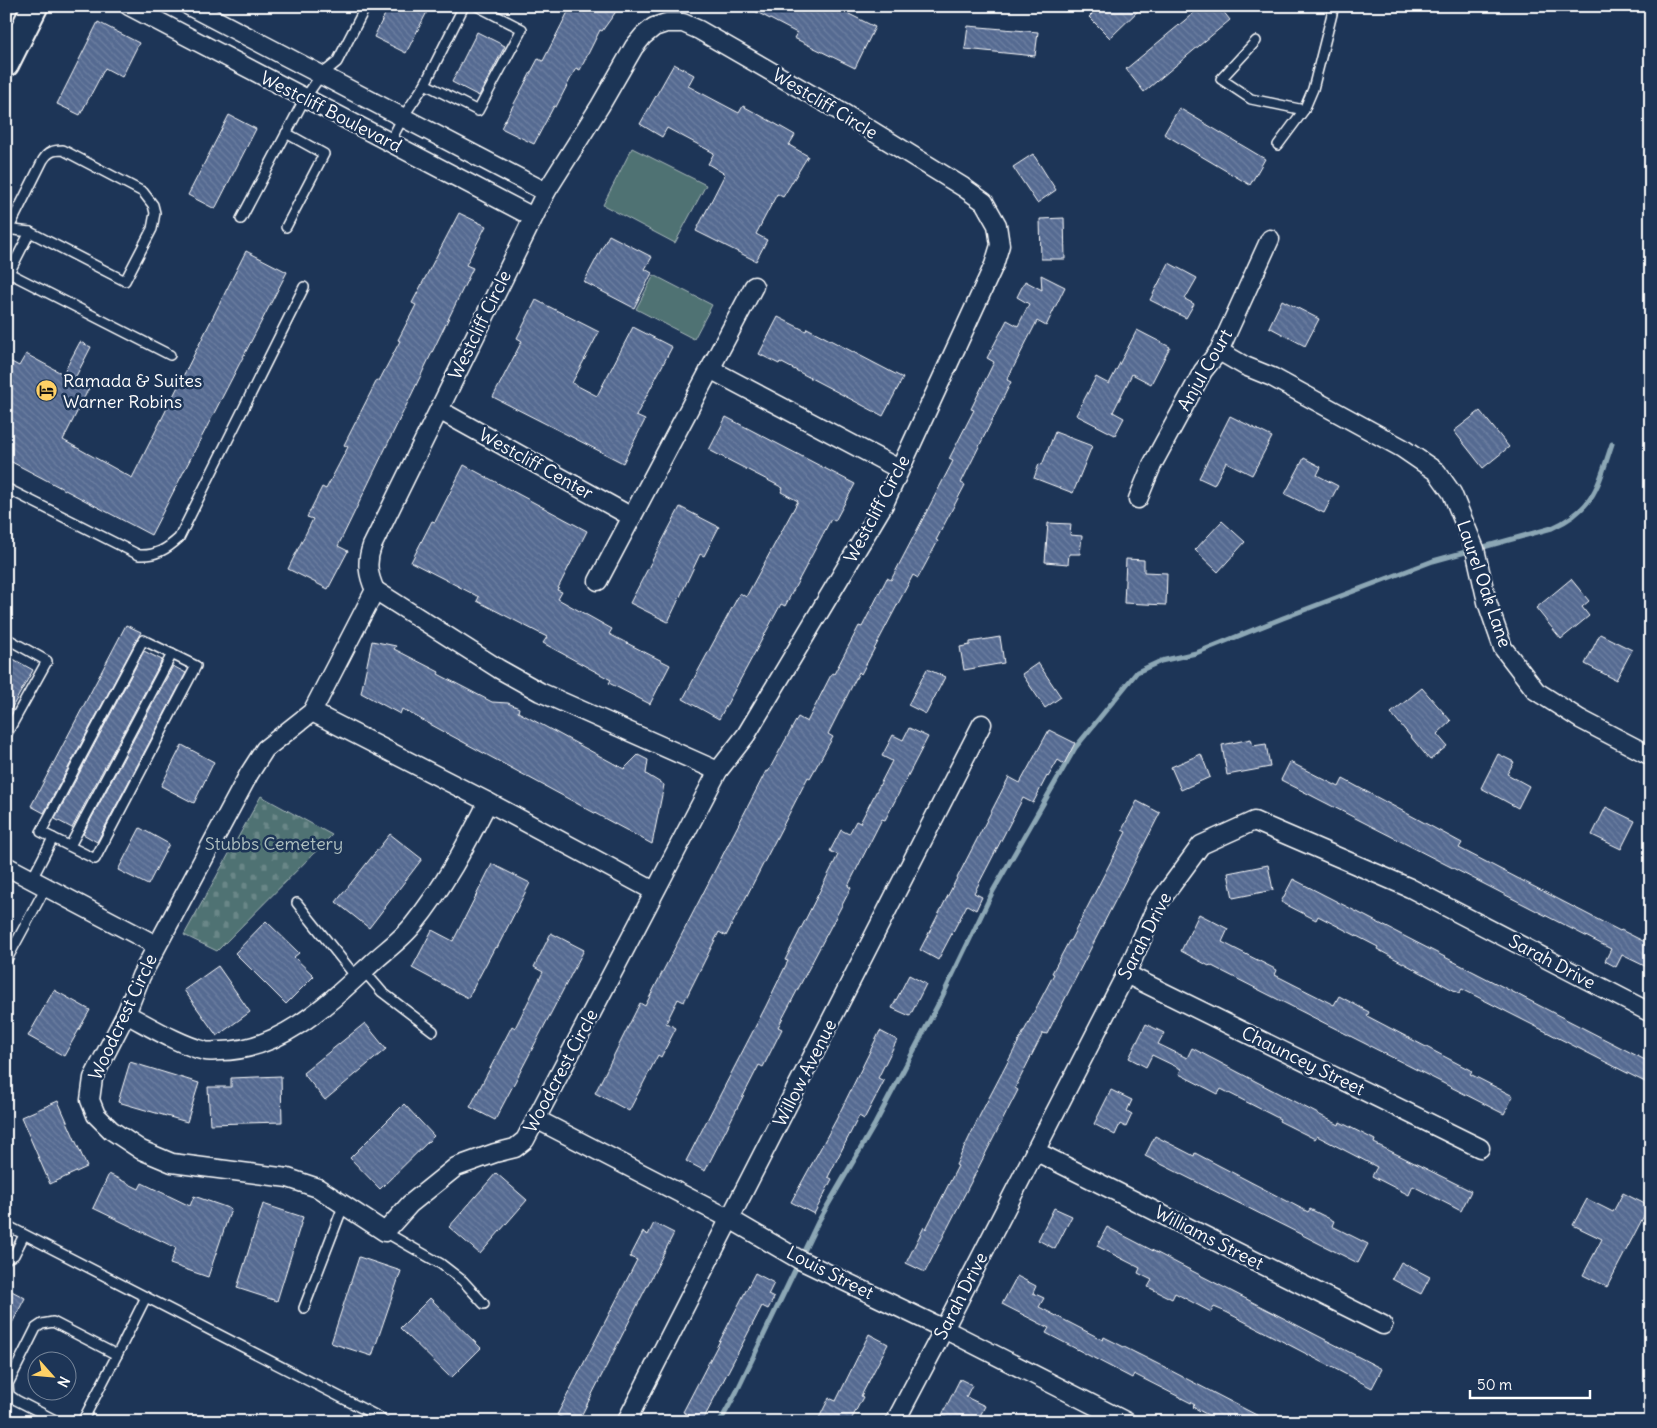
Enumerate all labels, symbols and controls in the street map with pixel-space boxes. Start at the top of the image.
street label: Westcliff Circle [768,63,882,144]
street label: Westcliff Boulevard [257,66,406,157]
street label: Westcliff Circle [443,266,516,383]
street label: Anjul Court [1172,325,1237,415]
place label: Ramada & Suites Warner Robins [63,369,202,413]
hotel icon: Ramada & Suites Warner Robins [35,379,59,403]
street label: Westcliff Center [475,423,598,505]
street label: Westcliff Circle [838,451,915,567]
street label: Laurel Oak Lane [1452,517,1517,650]
park label: Stubbs Cemetery [205,832,343,855]
street label: Sarah Drive [1113,888,1176,983]
street label: Sarah Drive [1505,929,1600,994]
street label: Woodcrest Circle [83,950,162,1084]
street label: Woodcrest Circle [518,1005,603,1137]
street label: Willow Avenue [768,1015,841,1130]
street label: Chauncey Street [1238,1021,1369,1100]
street label: Williams Street [1151,1200,1267,1275]
street label: Louis Street [783,1241,878,1304]
street label: Sarah Drive [929,1248,992,1343]
north arrow [28,1350,78,1400]
scale bar [1470,1368,1590,1400]
text: N [53,1374,74,1390]
text: 50 m [1477,1375,1512,1394]

